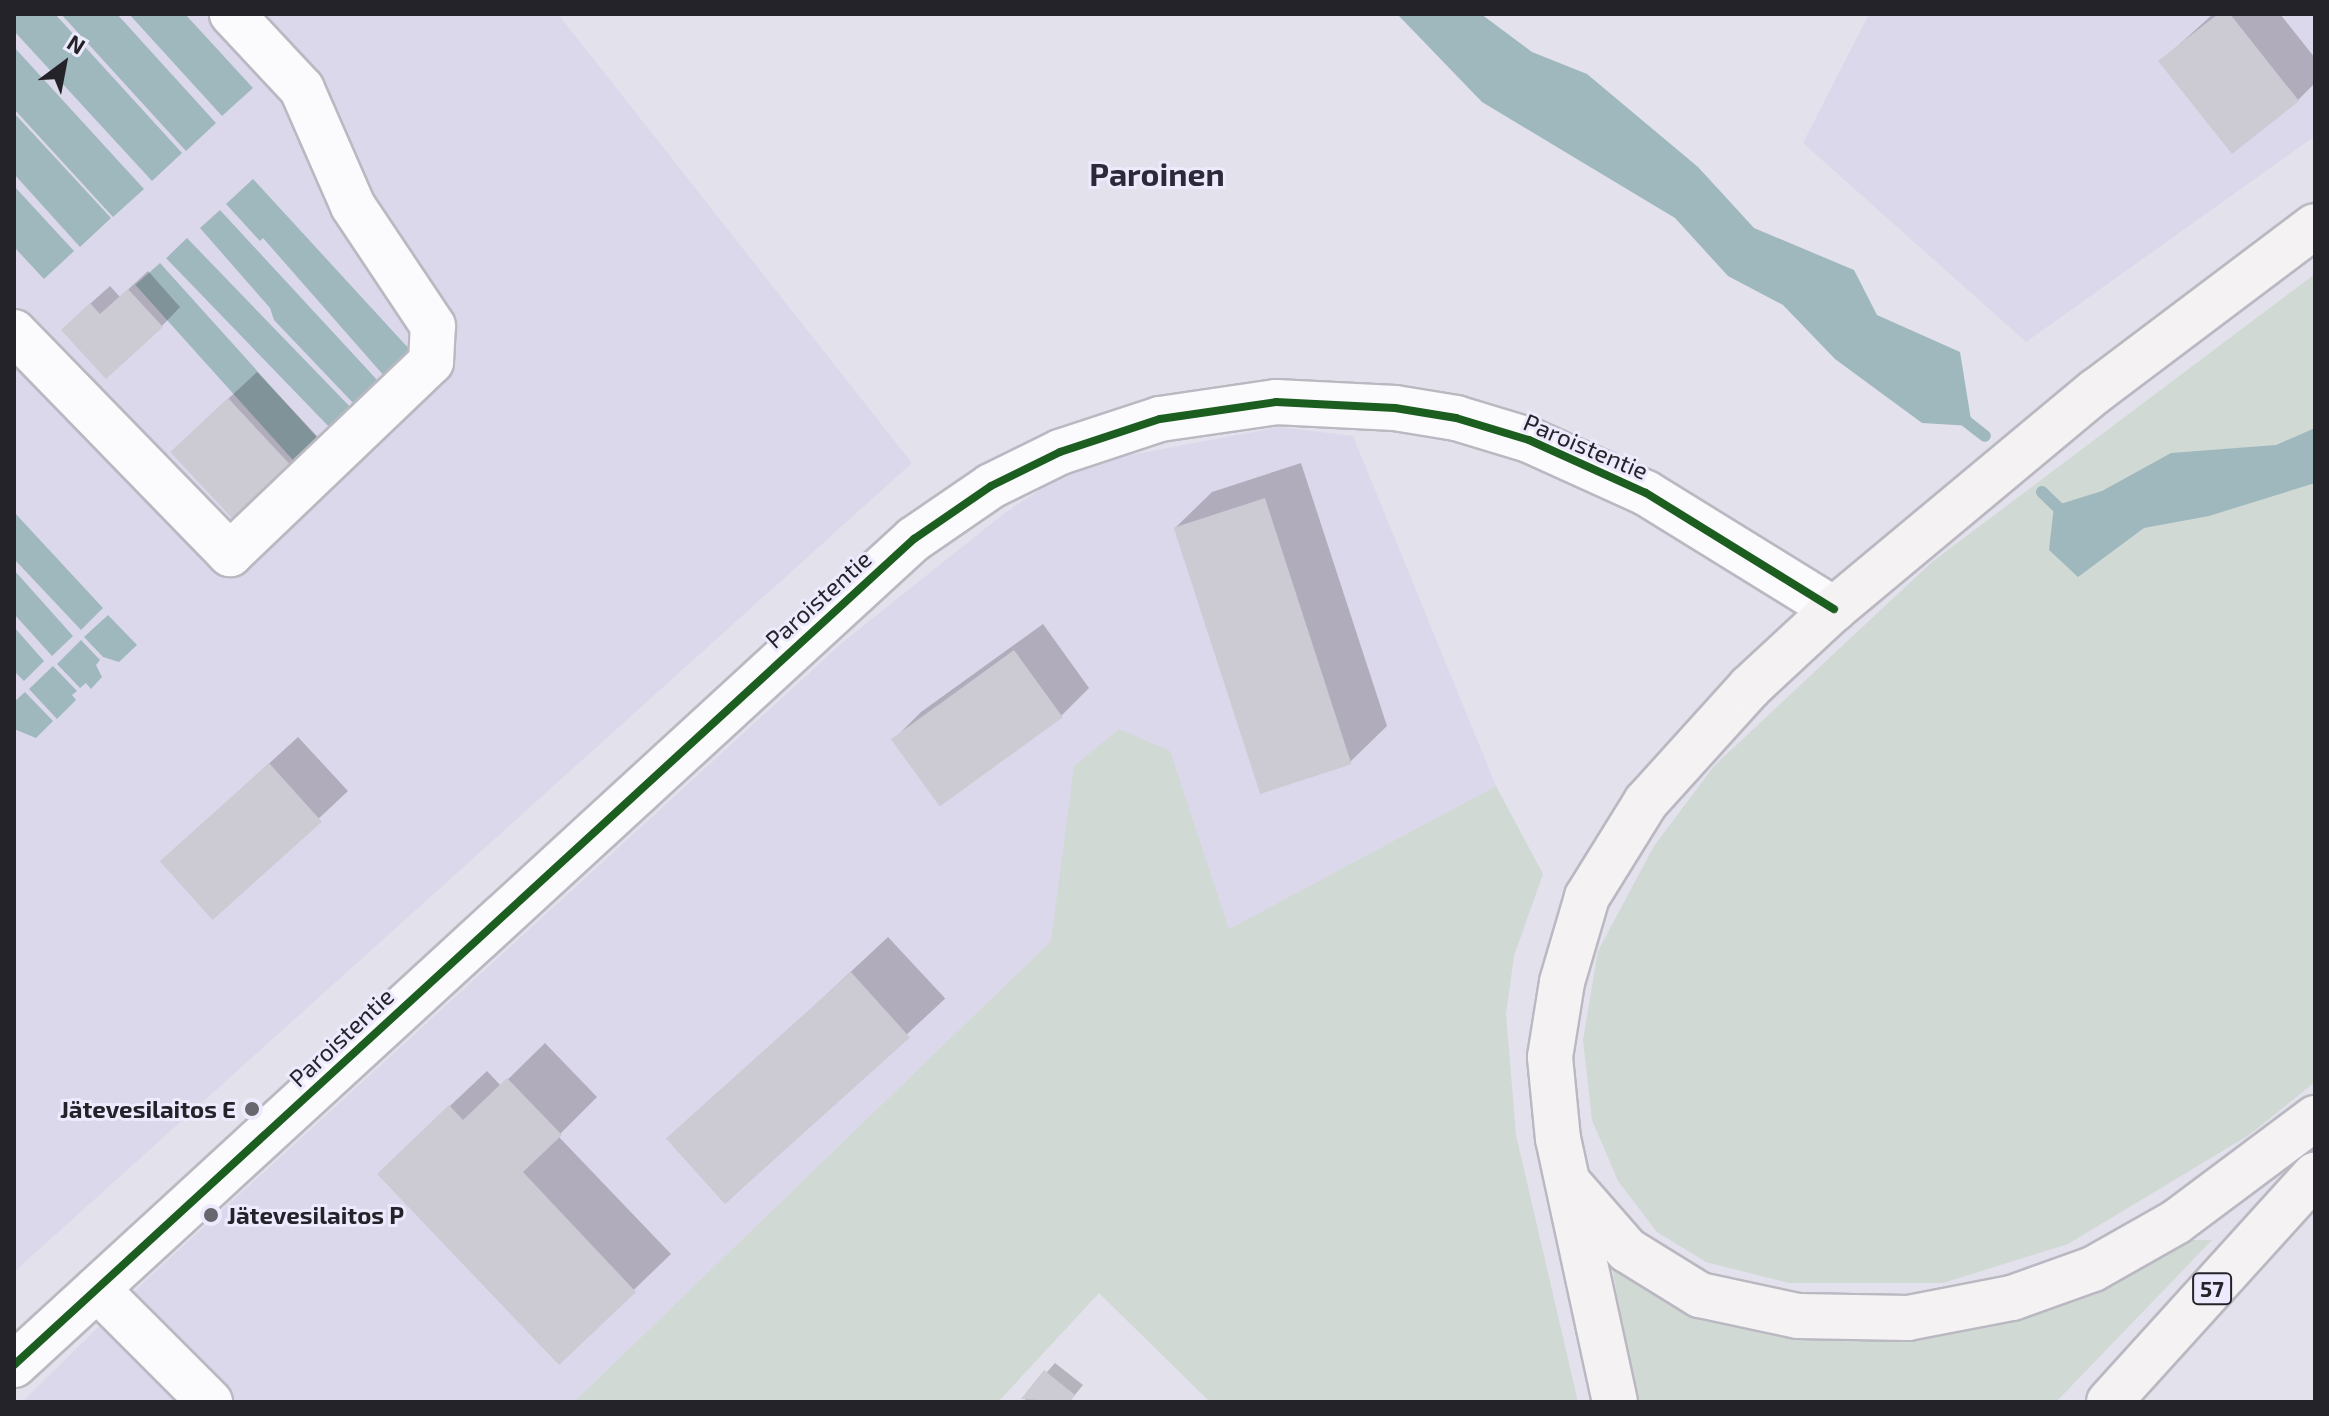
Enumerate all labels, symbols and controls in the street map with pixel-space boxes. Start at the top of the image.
north arrow [24,24,104,104]
text: N [63,28,90,59]
district label: Paroinen [1089,154,1225,192]
street label: Paroistentie [1519,407,1653,485]
street label: Paroistentie [759,544,877,654]
street label: Paroistentie [283,981,399,1093]
place label: Jätevesilaitos E [60,1095,236,1123]
marker: Jätevesilaitos E [243,1100,261,1118]
place label: Jätevesilaitos P [227,1201,404,1229]
marker: Jätevesilaitos P [202,1206,220,1224]
road number: 57 [2192,1271,2232,1307]

